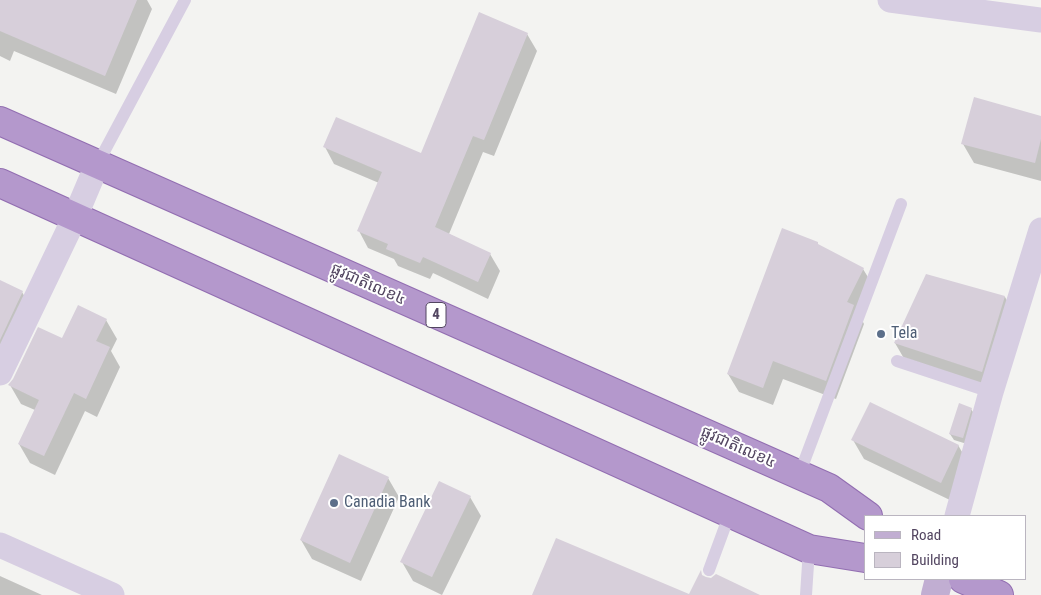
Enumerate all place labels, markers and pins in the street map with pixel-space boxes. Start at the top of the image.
place label: Tela [891,324,917,344]
marker: Tela [875,328,887,340]
place label: Canadia Bank [344,493,430,513]
marker: Canadia Bank [328,497,340,509]

